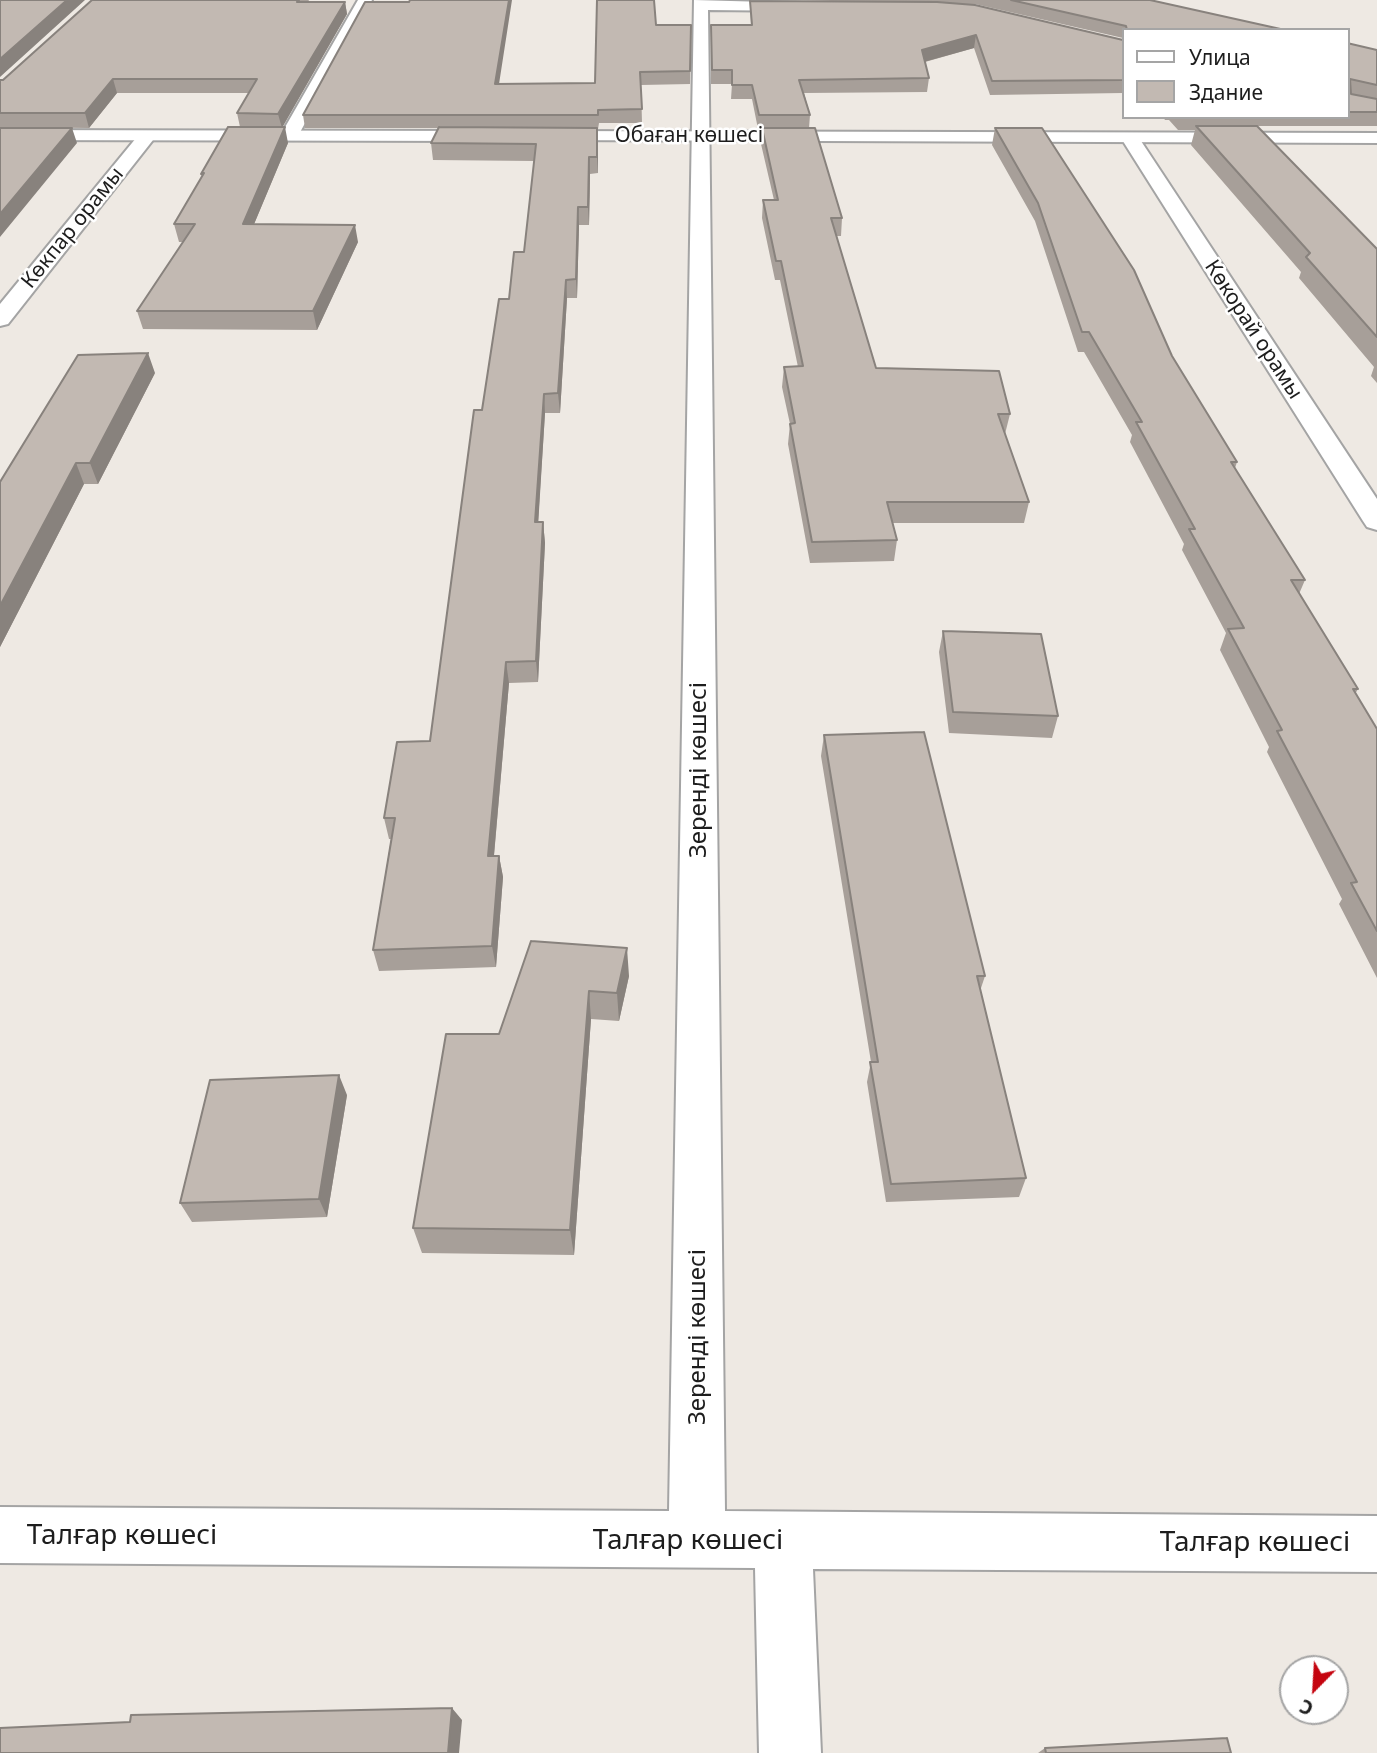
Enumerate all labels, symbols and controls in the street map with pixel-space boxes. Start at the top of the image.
legend [1122,28,1349,119]
text: Улица [1189,43,1251,71]
text: Здание [1189,78,1263,106]
street label: Обаған көшесі [615,123,763,149]
street label: Көкпар орамы [17,162,129,294]
street label: Көкорай орамы [1199,256,1307,404]
street label: Зеренді көшесі [685,682,713,858]
street label: Зеренді көшесі [684,1249,712,1425]
street label: Талғар көшесі [27,1519,217,1553]
street label: Талғар көшесі [593,1524,783,1558]
street label: Талғар көшесі [1160,1526,1350,1560]
north arrow [1279,1655,1349,1725]
text: С [1295,1693,1317,1722]

